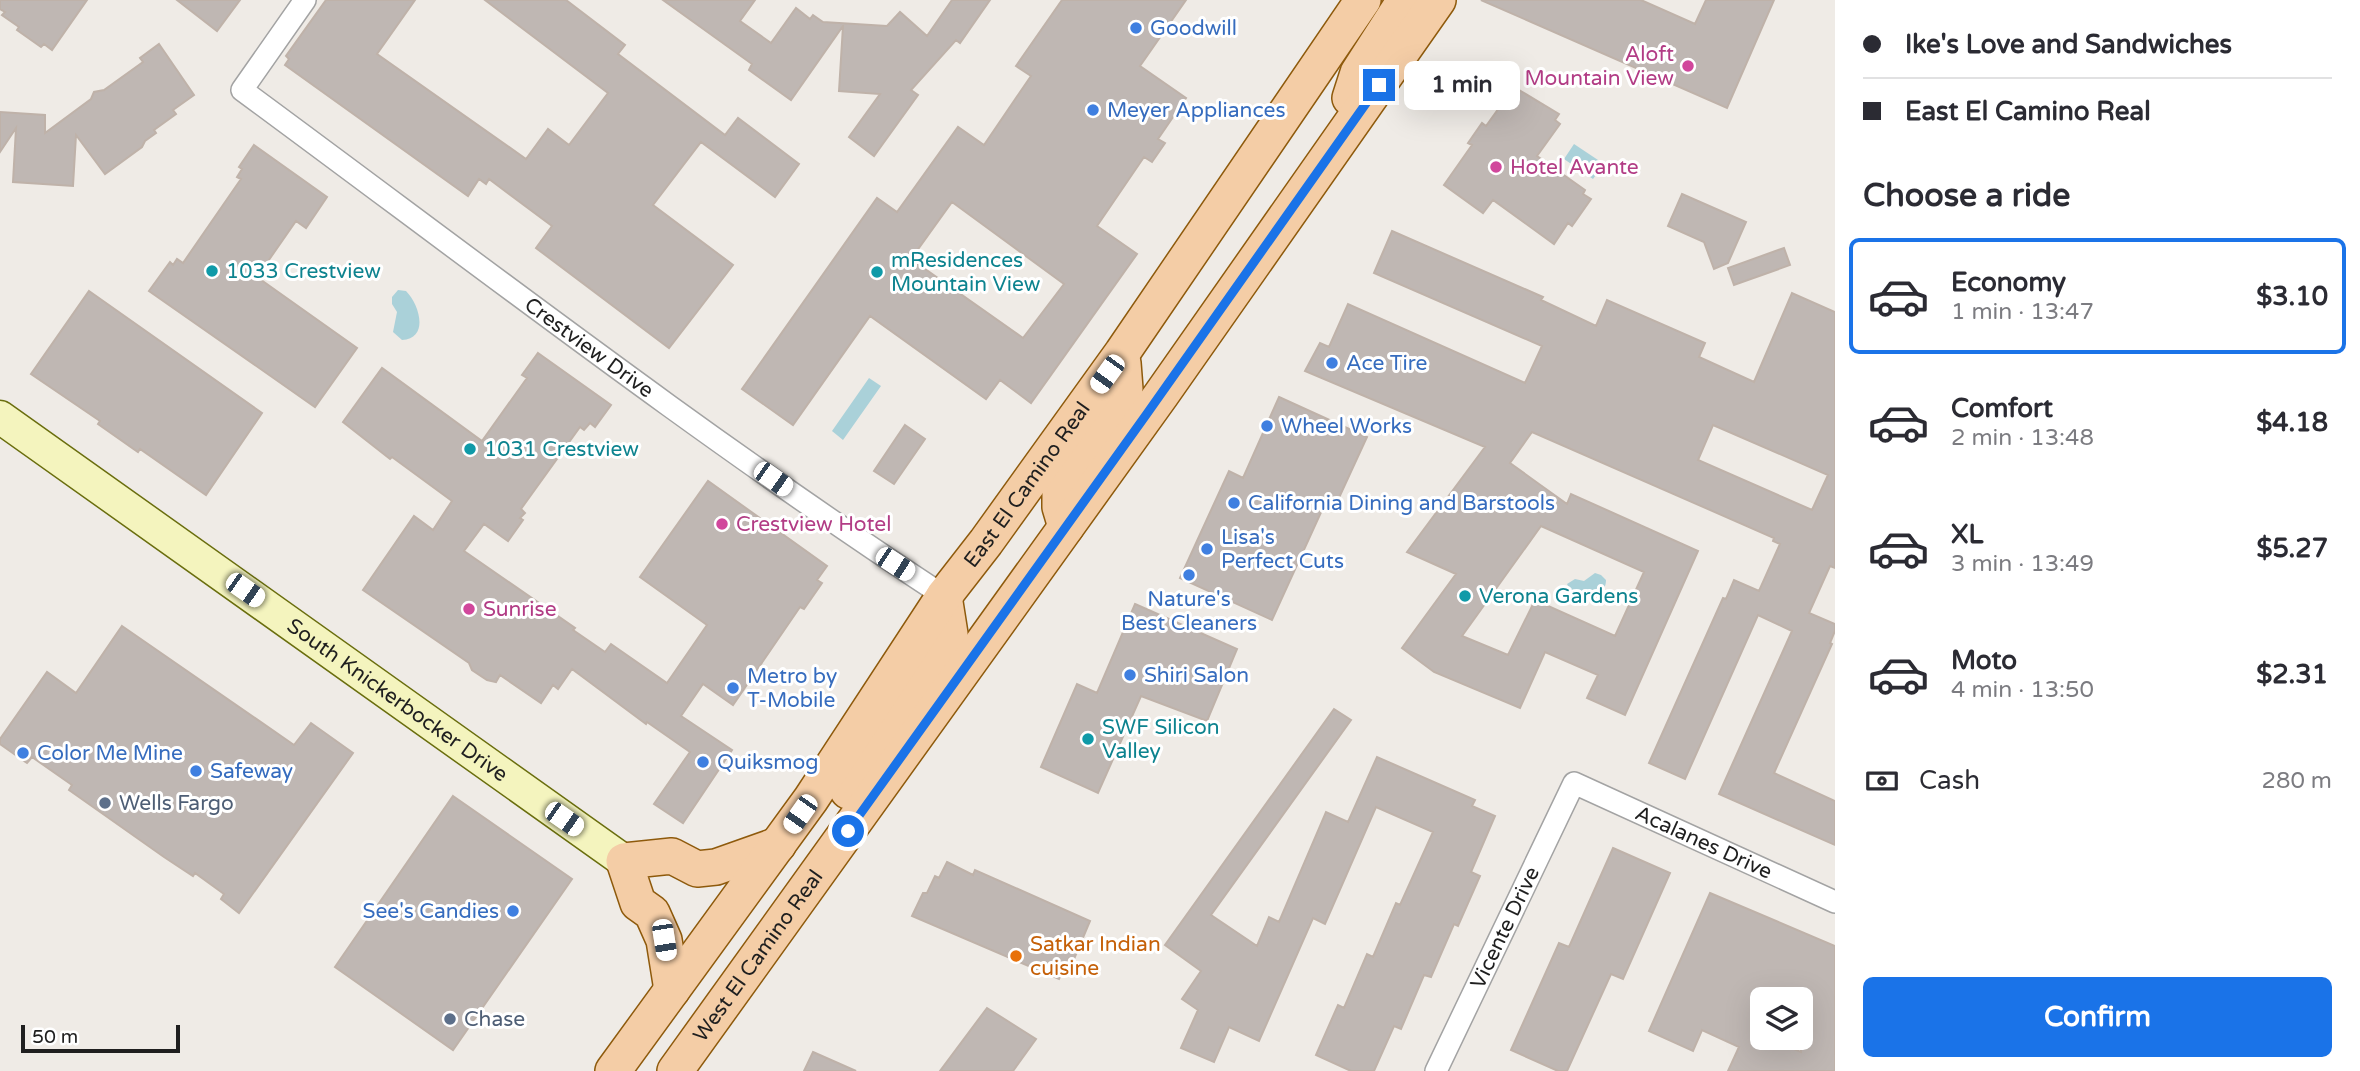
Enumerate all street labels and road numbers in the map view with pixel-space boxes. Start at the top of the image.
street label: Crestview Drive [520,292,659,403]
street label: East El Camino Real [958,397,1095,572]
street label: South Knickerbocker Drive [282,613,513,787]
street label: Acalanes Drive [1632,800,1776,884]
street label: Vicente Drive [1465,863,1545,993]
street label: West El Camino Real [688,865,828,1046]

